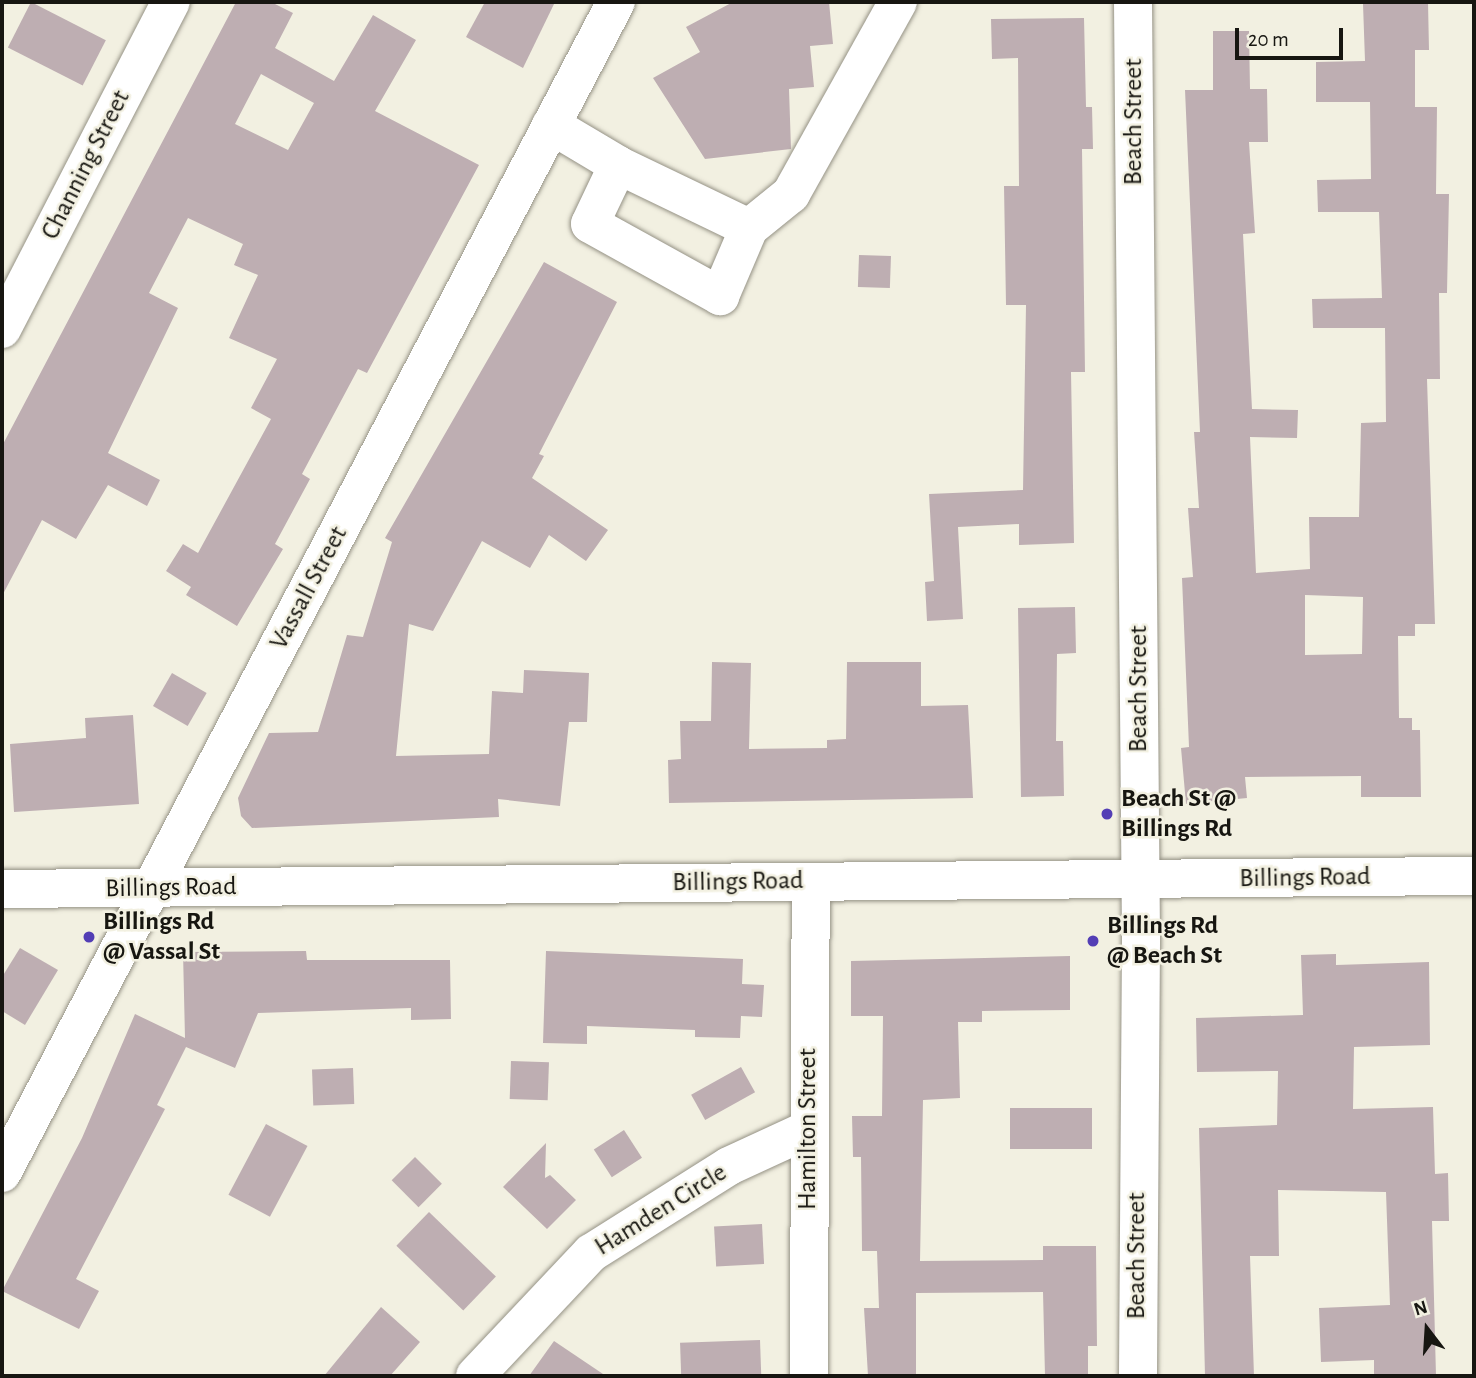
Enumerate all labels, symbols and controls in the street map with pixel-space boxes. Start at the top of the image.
scale bar [1238,14,1346,58]
text: 20 m [1248,29,1289,50]
street label: Beach Street [1118,59,1150,185]
street label: Channing Street [35,85,137,245]
street label: Vassall Street [264,521,354,655]
street label: Beach Street [1123,626,1155,752]
place label: Beach St @ Billings Rd [1121,783,1236,844]
marker: Beach St @ Billings Rd [1099,806,1115,822]
street label: Billings Road [1239,861,1371,895]
street label: Billings Road [672,865,804,899]
street label: Billings Road [105,871,237,905]
place label: Billings Rd @ Vassal St [103,906,220,968]
place label: Billings Rd @ Beach St [1107,910,1222,972]
marker: Billings Rd @ Vassal St [81,929,97,945]
marker: Billings Rd @ Beach St [1085,933,1101,949]
street label: Hamilton Street [792,1048,824,1210]
street label: Hamden Circle [589,1157,733,1263]
street label: Beach Street [1121,1193,1153,1319]
north arrow [1392,1294,1462,1364]
text: N [1412,1297,1430,1319]

